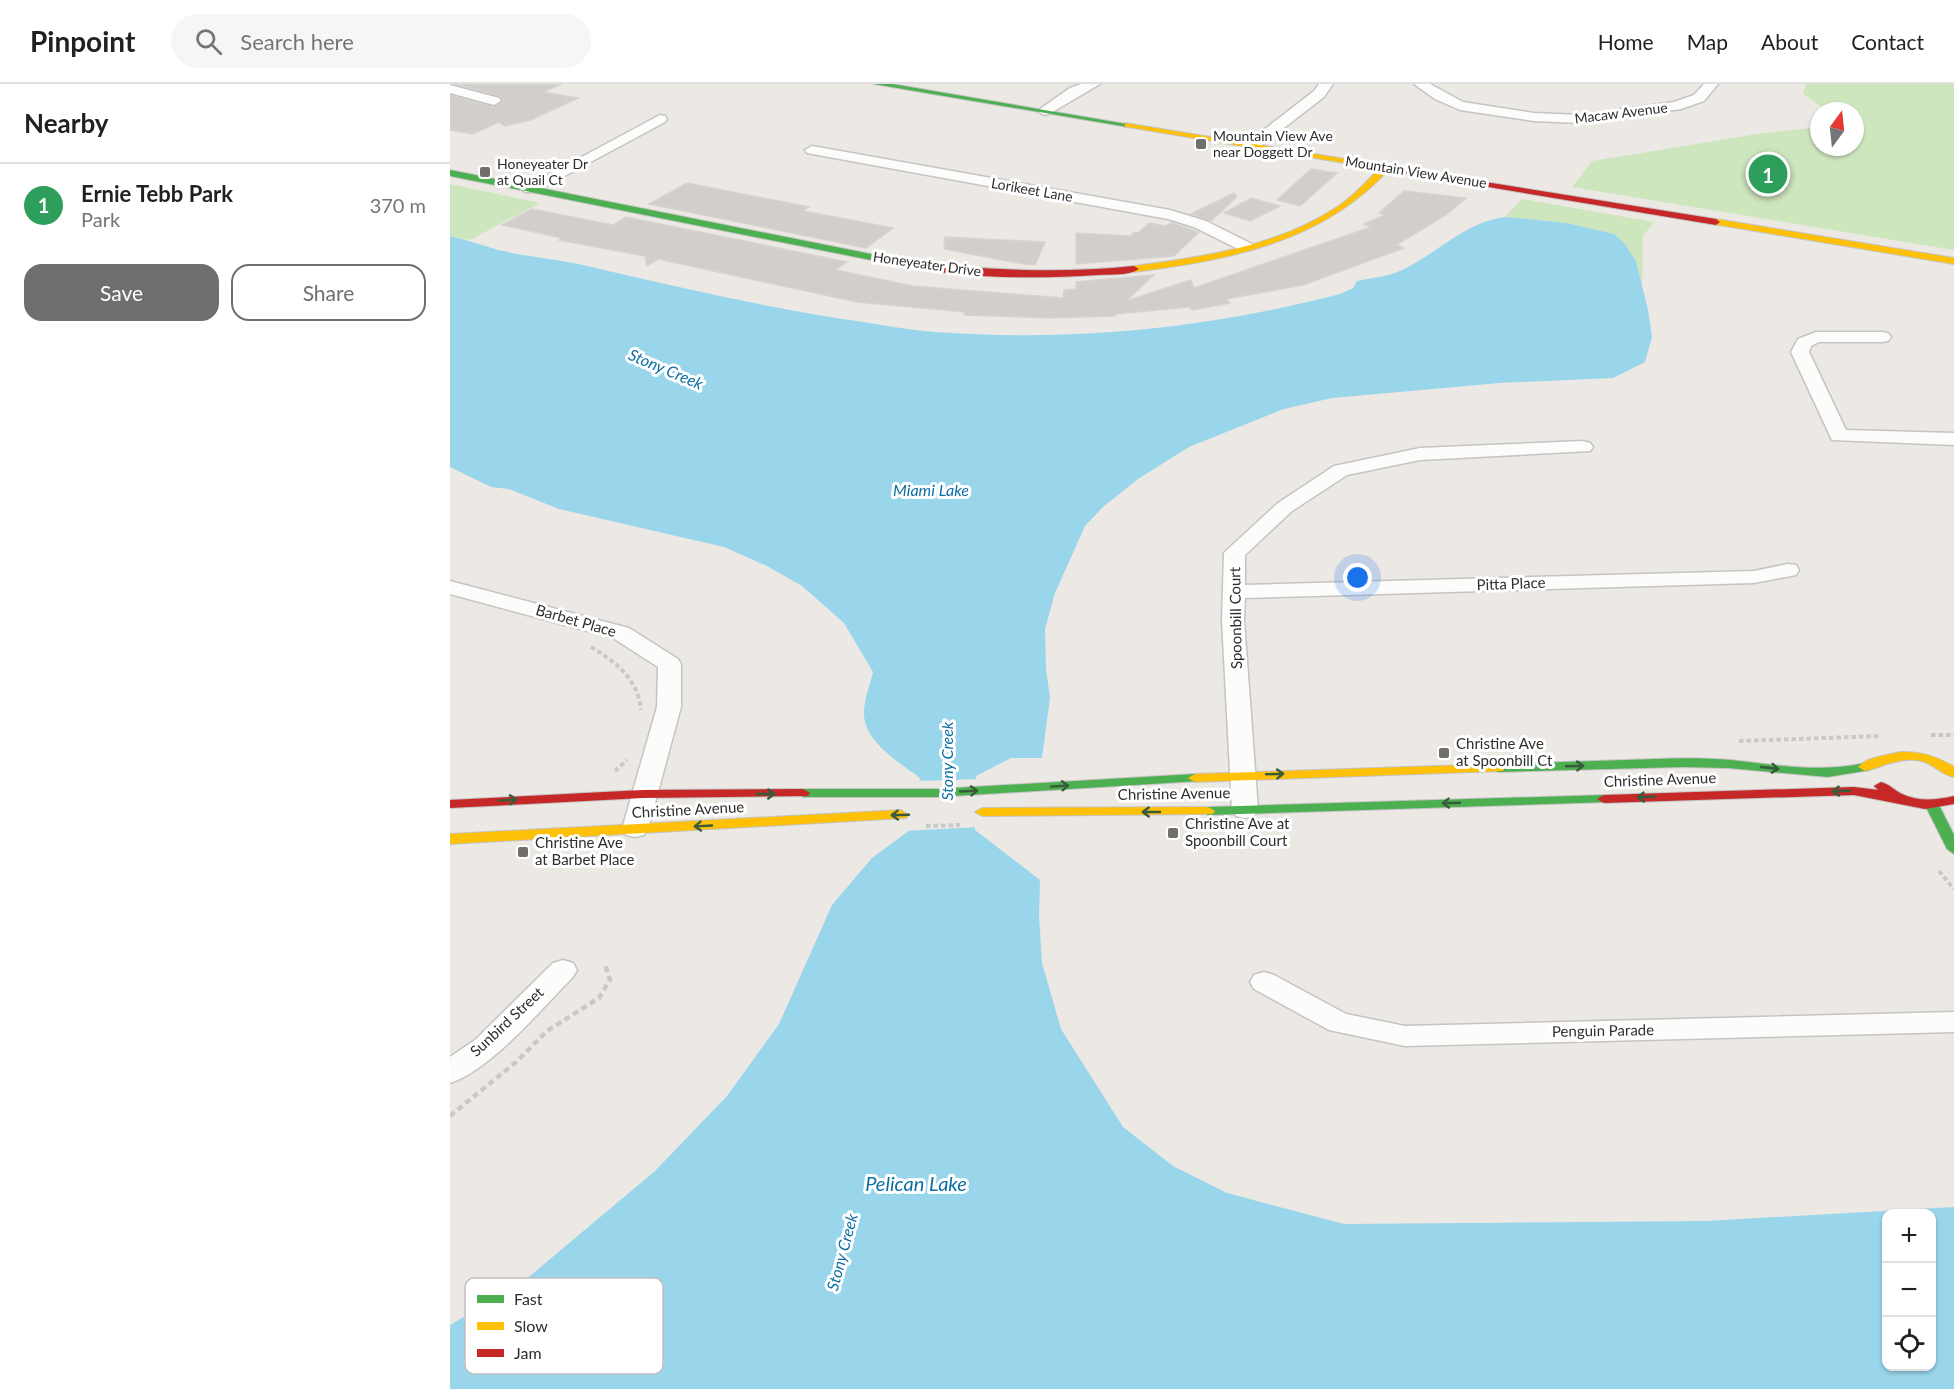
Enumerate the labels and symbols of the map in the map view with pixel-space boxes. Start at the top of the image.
street label: Macaw Avenue [1573,98,1668,127]
north arrow [1810,102,1864,156]
place label: Mountain View Ave near Doggett Dr [1213,127,1333,160]
marker: Mountain View Ave near Doggett Dr [1194,137,1208,151]
street label: Mountain View Avenue [1344,152,1488,191]
pin: 1 [1748,152,1788,196]
place label: Honeyeater Dr at Quail Ct [497,155,588,188]
marker: Honeyeater Dr at Quail Ct [478,165,492,179]
street label: Lorikeet Lane [990,174,1074,205]
street label: Honeyeater Drive [872,248,982,279]
water label: Stony Creek [626,344,707,393]
water label: Miami Lake [893,480,969,499]
your location [1343,563,1372,592]
street label: Spoonbill Court [1225,566,1245,669]
street label: Pitta Place [1476,573,1546,593]
street label: Barbet Place [534,600,619,640]
water label: Stony Creek [937,721,956,800]
place label: Christine Ave at Spoonbill Ct [1456,734,1553,769]
marker: Christine Ave at Spoonbill Ct [1437,746,1451,760]
one-way arrow [1565,761,1585,772]
one-way arrow [1760,763,1779,774]
street label: Christine Avenue [1603,768,1717,790]
one-way arrow [1265,769,1285,780]
one-way arrow [1049,780,1069,791]
street label: Christine Avenue [1118,783,1230,803]
one-way arrow [959,786,979,797]
one-way arrow [1831,786,1851,797]
one-way arrow [756,788,776,800]
one-way arrow [1636,791,1656,803]
one-way arrow [498,795,518,806]
street label: Christine Avenue [631,797,745,821]
one-way arrow [1442,798,1462,809]
one-way arrow [1142,806,1162,818]
one-way arrow [891,809,911,820]
place label: Christine Ave at Spoonbill Court [1185,814,1290,849]
one-way arrow [693,820,713,831]
marker: Christine Ave at Spoonbill Court [1166,826,1180,840]
place label: Christine Ave at Barbet Place [535,833,635,868]
marker: Christine Ave at Barbet Place [516,845,530,859]
street label: Sunbird Street [466,982,547,1060]
street label: Penguin Parade [1552,1020,1654,1040]
water label: Pelican Lake [865,1171,967,1195]
water label: Stony Creek [822,1211,861,1292]
legend [465,1278,663,1374]
text: Fast [514,1289,543,1308]
text: Slow [514,1316,548,1335]
text: Jam [514,1343,542,1362]

